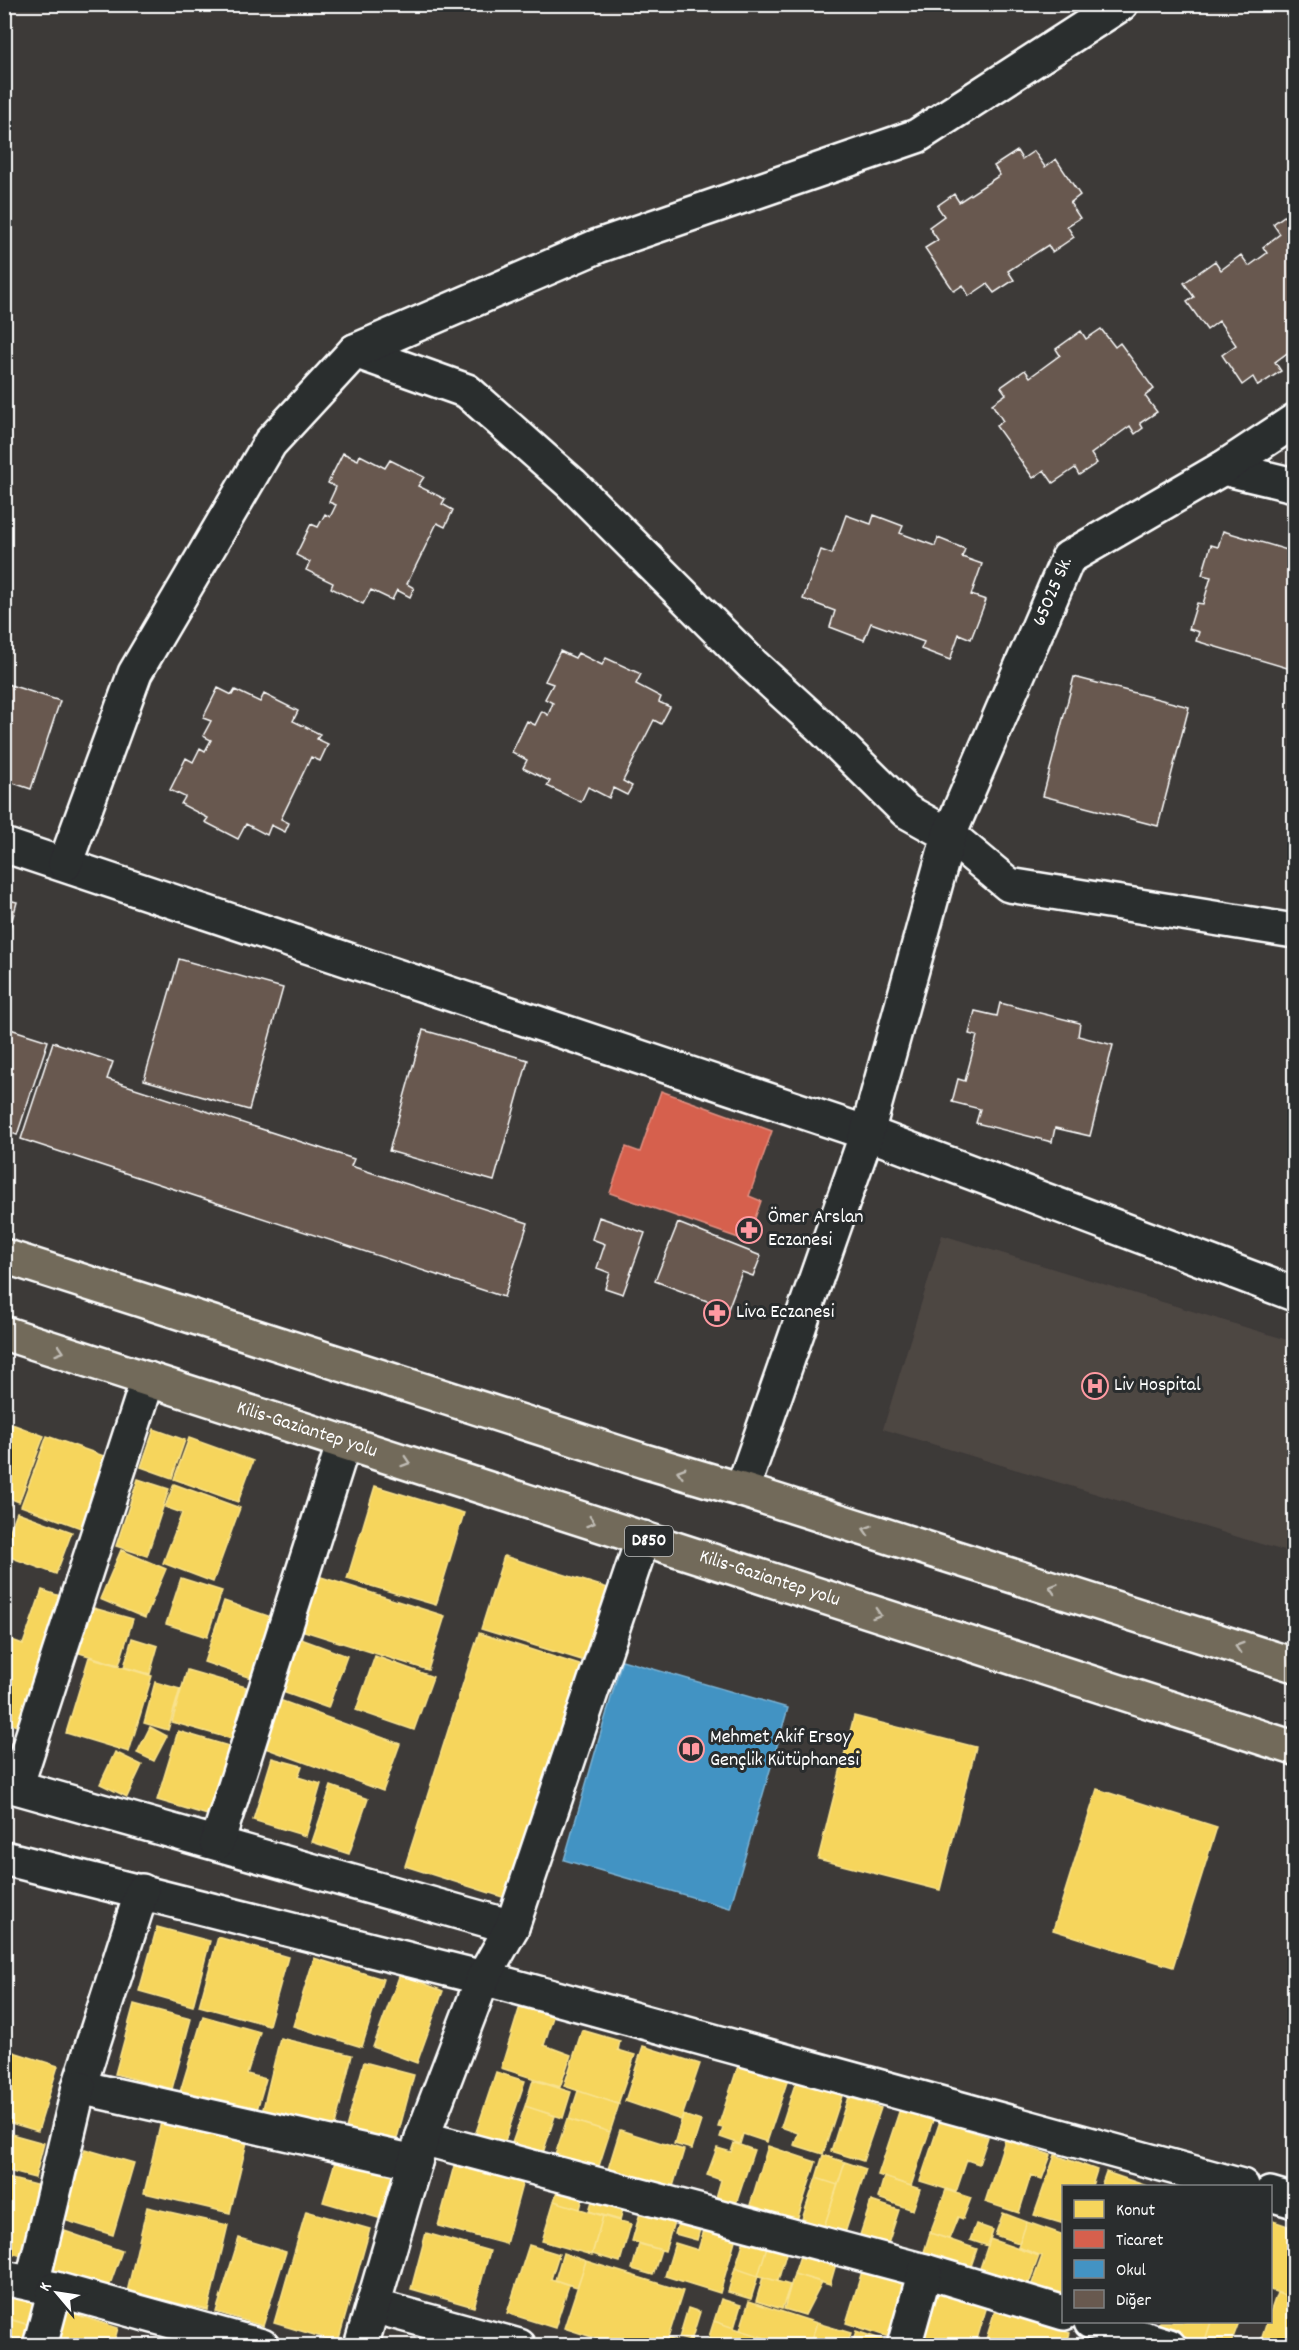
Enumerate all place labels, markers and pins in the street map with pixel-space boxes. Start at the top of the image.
place label: Ömer Arslan Eczanesi [768,1204,864,1255]
pharmacy icon: Ömer Arslan Eczanesi [734,1215,764,1245]
pharmacy icon: Liva Eczanesi [702,1298,732,1328]
place label: Liva Eczanesi [736,1299,835,1327]
hospital icon: Liv Hospital [1080,1371,1110,1401]
place label: Liv Hospital [1114,1372,1201,1400]
place label: Mehmet Akif Ersoy Gençlik Kütüphanesi [710,1724,859,1775]
library icon: Mehmet Akif Ersoy Gençlik Kütüphanesi [676,1734,706,1764]

